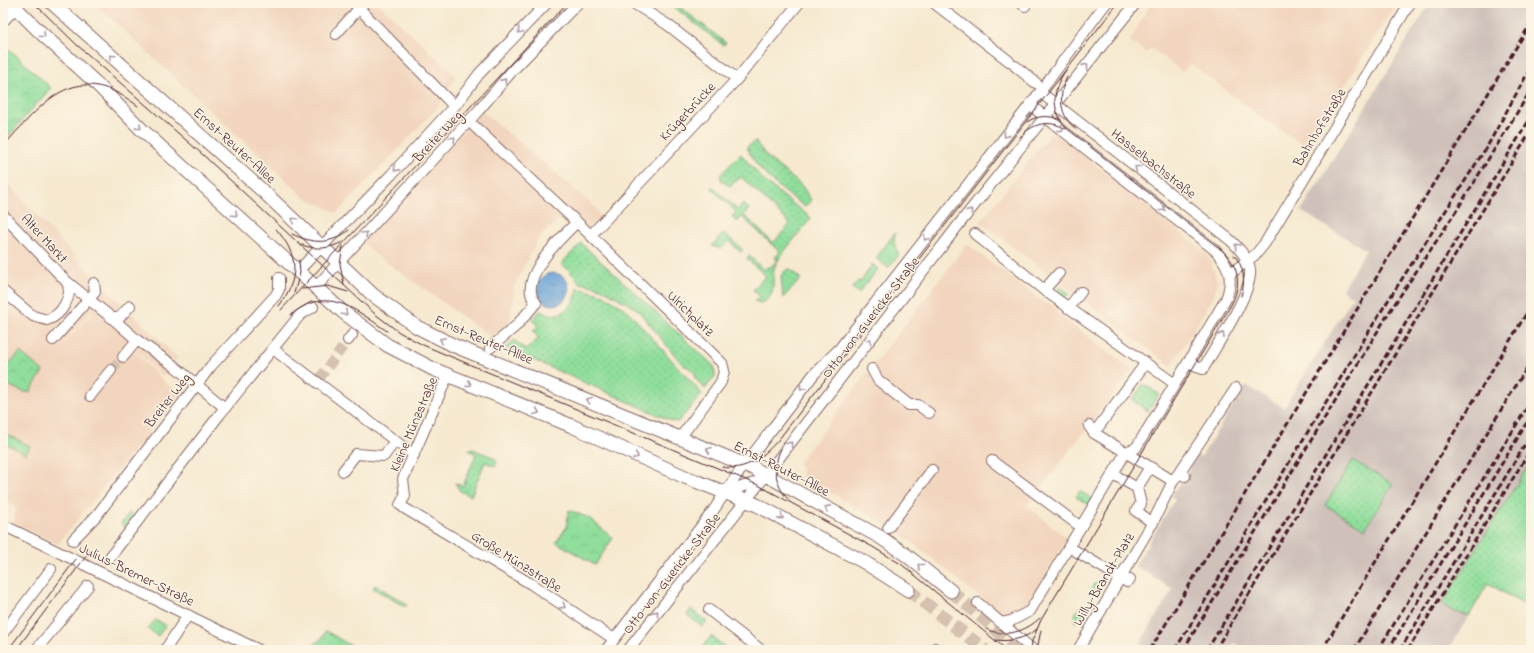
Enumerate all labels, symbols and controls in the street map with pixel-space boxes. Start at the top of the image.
one-way arrow [517,26,525,34]
one-way arrow [38,30,46,37]
one-way arrow [109,55,117,62]
one-way arrow [1081,63,1088,70]
street label: Krügerbrücke [655,77,722,147]
one-way arrow [500,78,507,85]
street label: Bahnhofstraße [1288,84,1352,172]
street label: Ernst-Reuter-Allee [188,103,281,190]
street label: Breiter Weg [408,106,469,169]
one-way arrow [134,122,142,130]
one-way arrow [1056,124,1063,131]
street label: Hasselbachstraße [1106,124,1201,205]
one-way arrow [1004,131,1011,138]
one-way arrow [448,136,456,144]
one-way arrow [393,165,400,172]
one-way arrow [1135,166,1142,173]
one-way arrow [1159,204,1166,211]
one-way arrow [965,208,972,215]
one-way arrow [230,209,238,217]
street label: Alter Markt [15,210,73,269]
one-way arrow [291,217,299,225]
one-way arrow [360,232,367,239]
one-way arrow [924,234,931,241]
one-way arrow [1234,243,1241,251]
street label: Otto-von-Guericke-Straße [817,252,926,383]
street label: Ulrichplatz [662,286,718,342]
one-way arrow [340,309,348,316]
street label: Ernst-Reuter-Allee [431,310,537,371]
one-way arrow [1218,332,1225,339]
one-way arrow [439,337,446,345]
one-way arrow [864,338,872,345]
street label: Breiter Weg [139,369,197,434]
street label: Kleine Münzstraße [385,373,444,475]
one-way arrow [465,379,473,387]
one-way arrow [800,384,807,391]
one-way arrow [585,397,593,405]
one-way arrow [533,407,540,415]
street label: Ernst-Reuter-Allee [730,436,834,503]
one-way arrow [785,442,792,449]
one-way arrow [705,447,713,455]
one-way arrow [633,452,640,460]
one-way arrow [824,506,831,513]
street label: Otto-von-Guericke-Straße [618,508,727,639]
one-way arrow [777,513,784,520]
street label: Große Münzstraße [467,526,566,599]
street label: Willy-Brandt-Platz [1068,529,1141,631]
street label: Julius-Bremer-Straße [75,538,198,613]
one-way arrow [918,564,925,571]
one-way arrow [559,601,566,609]
one-way arrow [652,611,659,618]

